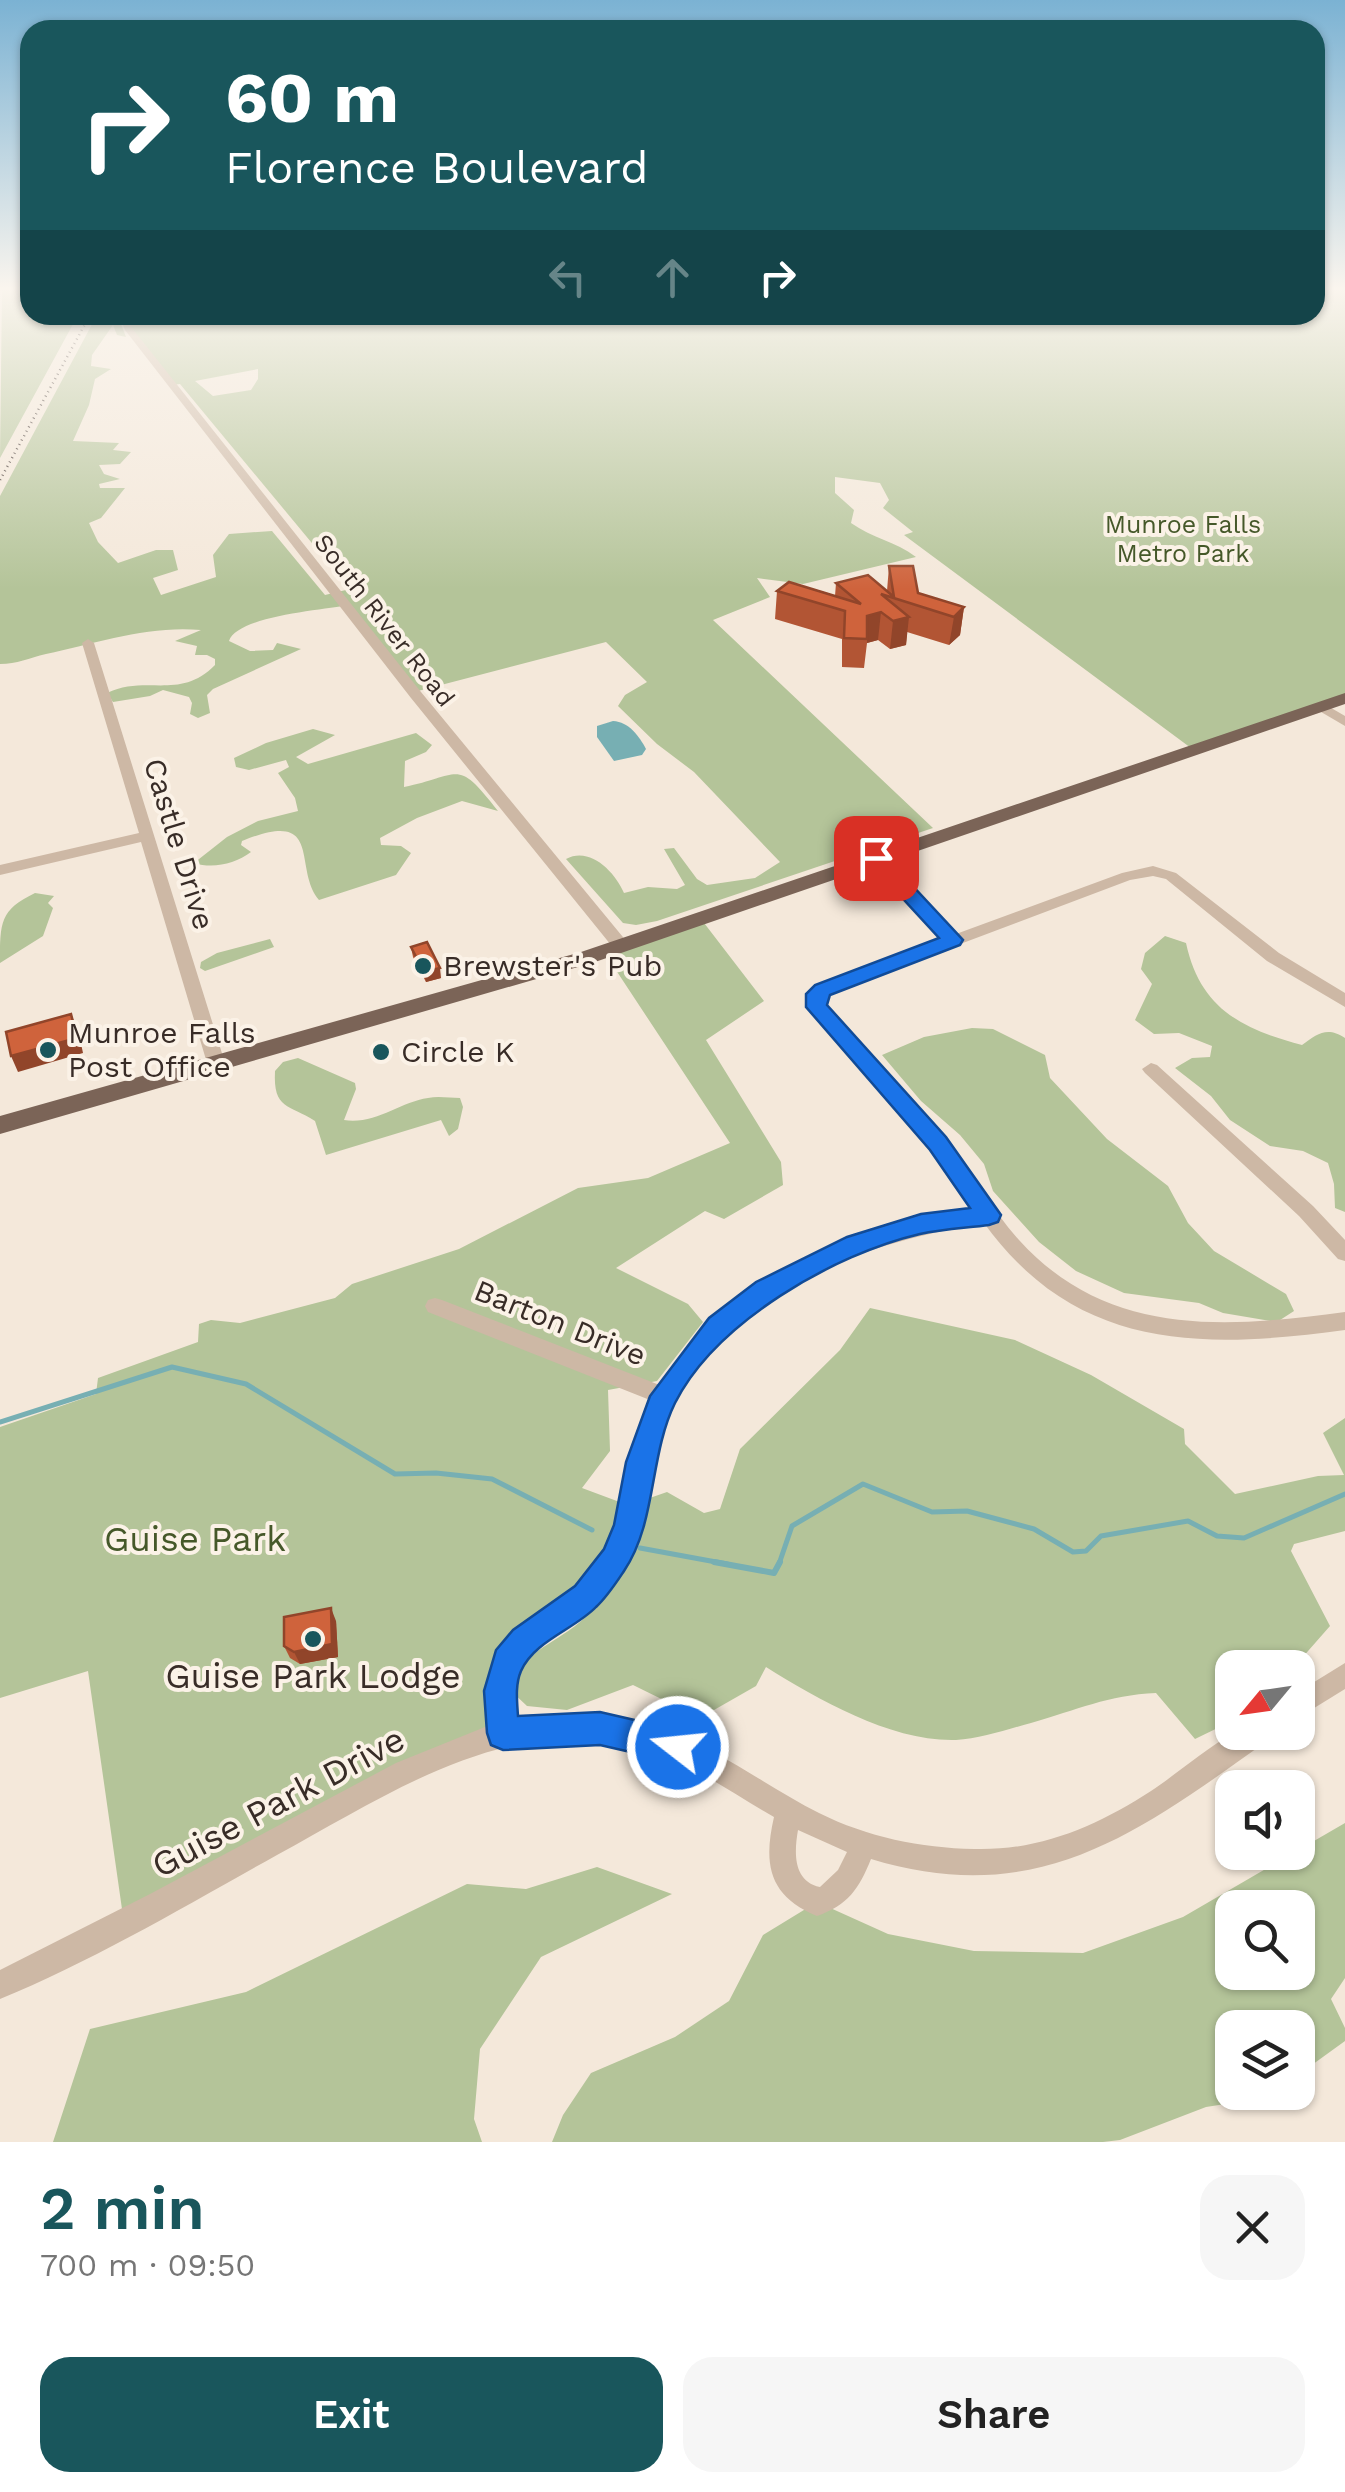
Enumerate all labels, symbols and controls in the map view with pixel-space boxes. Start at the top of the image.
text: 60 m [225,57,399,139]
icon: right [60,60,190,190]
text: Florence Boulevard [225,141,649,194]
icon: left [540,250,595,305]
icon: ahead [645,250,700,305]
icon: right [750,250,805,305]
park label: Munroe Falls Metro Park [1105,510,1261,568]
street label: South River Road [308,528,461,712]
street label: Castle Drive [137,754,222,934]
pin [834,816,919,901]
icon: arrive [849,831,904,886]
place label: Brewster's Pub [443,948,662,983]
marker: Brewster's Pub [412,955,434,977]
place label: Munroe Falls Post Office [68,1015,256,1084]
place label: Circle K [401,1034,515,1069]
marker: Munroe Falls Post Office [37,1039,59,1061]
marker: Circle K [370,1041,392,1063]
street label: Barton Drive [469,1272,651,1373]
park label: Guise Park [104,1518,286,1560]
marker: Guise Park Lodge [302,1628,324,1650]
north arrow [1215,1650,1315,1750]
map controls [1215,1650,1315,2110]
place label: Guise Park Lodge [165,1655,461,1697]
position arrow [626,1695,730,1799]
street label: Guise Park Drive [144,1718,412,1886]
button: sound [1215,1770,1315,1870]
button: search [1215,1890,1315,1990]
button: layers [1215,2010,1315,2110]
text: 2 min [40,2173,205,2244]
button: close [1200,2175,1305,2280]
text: 700 m · 09:50 [40,2246,255,2284]
button: Exit [40,2357,663,2472]
button: Share [683,2357,1305,2472]

